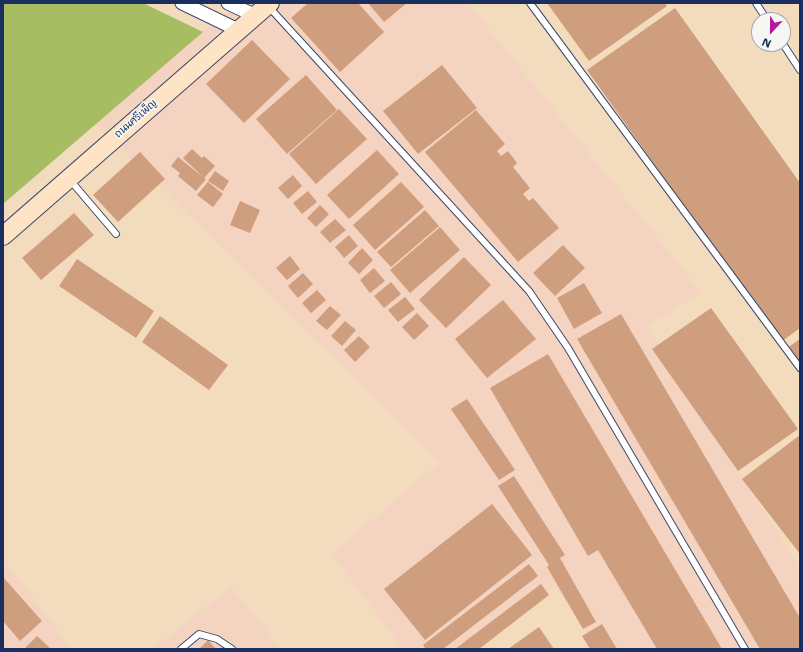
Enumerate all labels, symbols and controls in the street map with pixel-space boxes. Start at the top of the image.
north arrow [751,12,791,52]
text: N [760,34,774,51]
street label: ถนนศรีเพ็ญ [112,97,160,141]

